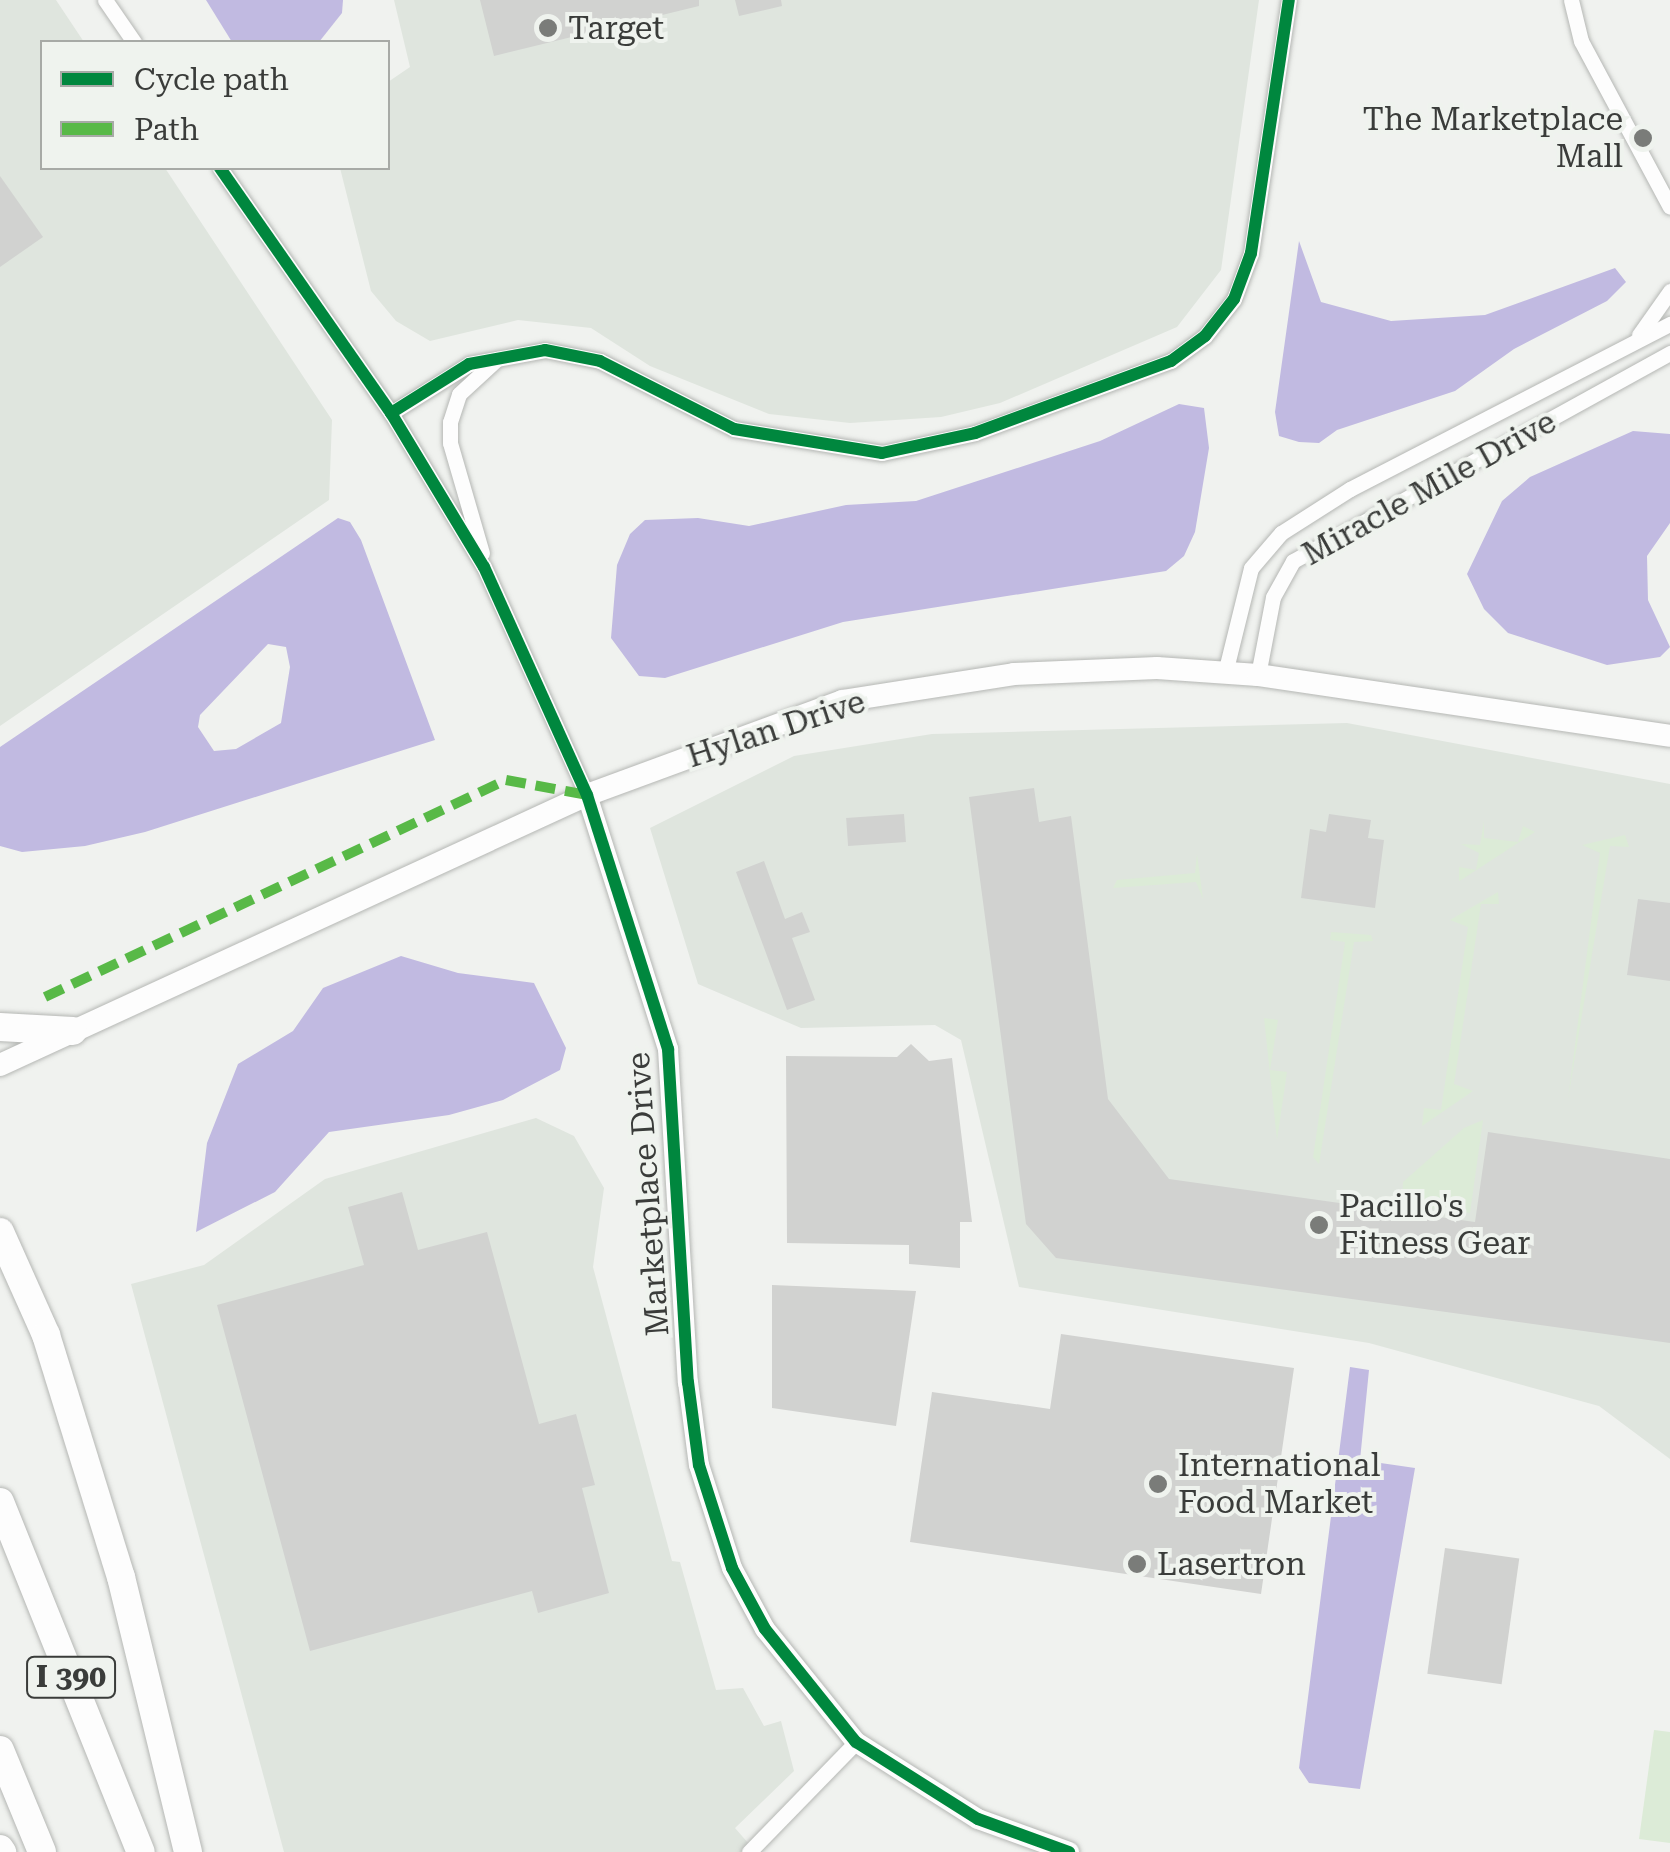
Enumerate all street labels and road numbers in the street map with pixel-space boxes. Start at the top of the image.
street label: Miracle Mile Drive [1296,402,1562,574]
street label: Hylan Drive [682,682,870,776]
street label: Marketplace Drive [619,1051,677,1337]
road number: I 390 [26,1652,116,1702]

